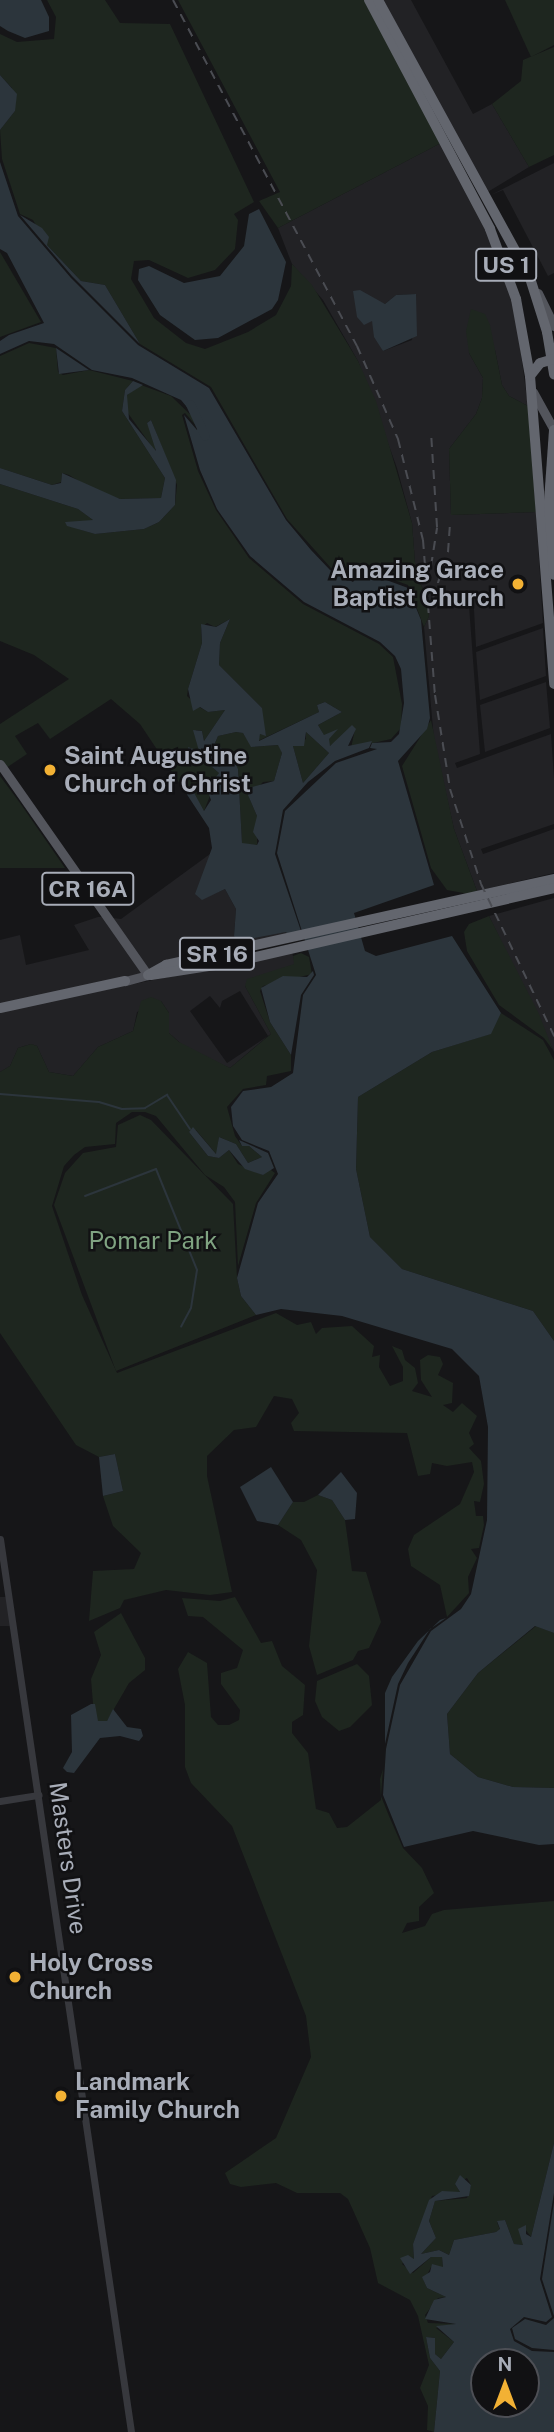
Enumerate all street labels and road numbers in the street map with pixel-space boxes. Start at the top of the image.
road number: US 1 [475,246,538,284]
road number: CR 16A [41,870,135,908]
road number: SR 16 [178,934,256,973]
street label: Masters Drive [43,1780,93,1936]

